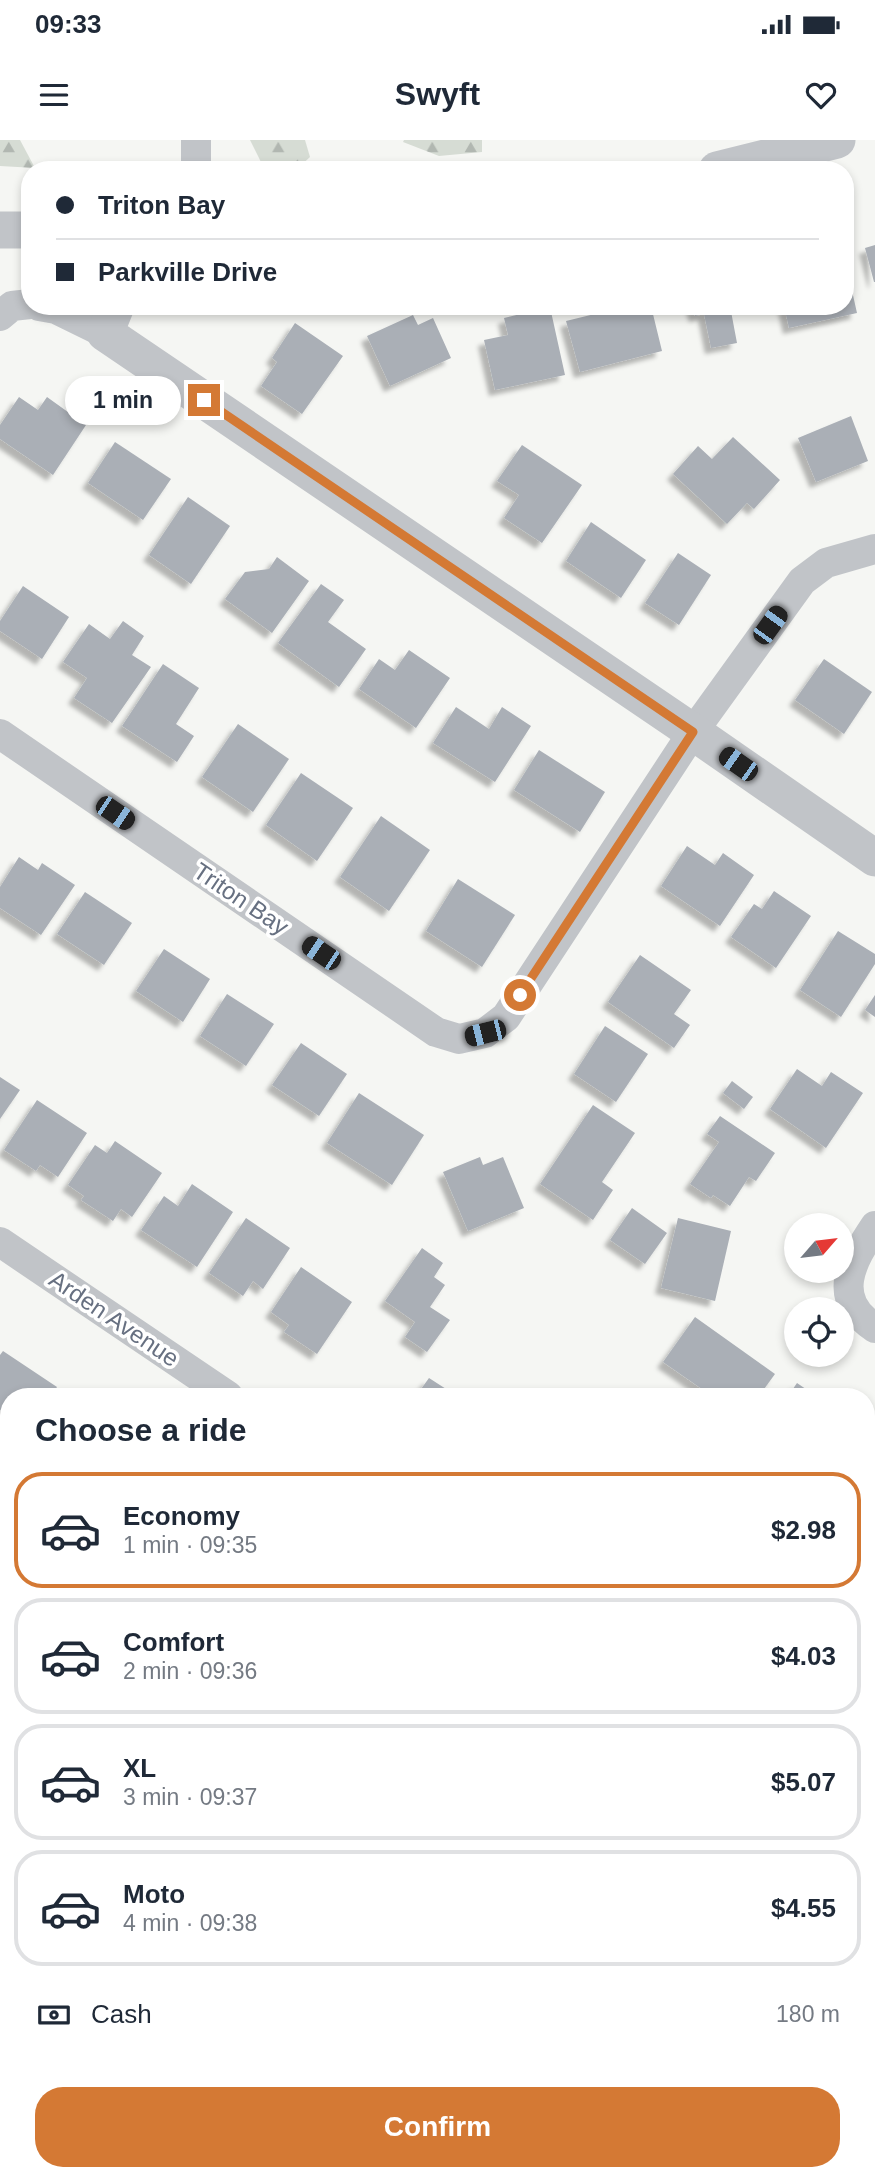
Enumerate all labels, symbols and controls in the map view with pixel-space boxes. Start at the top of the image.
text: 09:33 [35,9,102,39]
icon: menu [35,76,73,114]
text: Swyft [395,76,480,112]
icon: heart [802,76,840,114]
text: Triton Bay [98,190,225,220]
text: Parkville Drive [98,257,277,287]
callout: 1 min [64,376,180,424]
route end [188,384,220,416]
text: 1 min [93,387,153,413]
car [750,602,791,648]
car [715,743,762,785]
car [92,793,139,833]
street label: Triton Bay [189,857,294,940]
car [298,933,345,973]
route start [504,979,536,1011]
car [463,1018,508,1048]
north arrow [784,1213,854,1283]
map controls [784,1213,854,1367]
street label: Arden Avenue [44,1265,184,1372]
button: locate [784,1297,854,1367]
text: Choose a ride [35,1412,247,1448]
icon: car [39,1499,102,1562]
text: Economy [123,1501,240,1531]
text: $2.98 [771,1515,836,1545]
text: 1 min · 09:35 [123,1532,257,1558]
icon: car [39,1625,102,1688]
text: Comfort [123,1627,224,1657]
text: $4.03 [771,1641,836,1671]
text: 2 min · 09:36 [123,1658,257,1684]
icon: car [39,1751,102,1814]
text: XL [123,1753,156,1783]
text: $5.07 [771,1767,836,1797]
text: 3 min · 09:37 [123,1784,257,1810]
icon: car [39,1877,102,1940]
text: Moto [123,1879,185,1909]
text: $4.55 [771,1893,836,1923]
text: 4 min · 09:38 [123,1910,257,1936]
icon: cash [35,1996,73,2034]
text: Cash [91,1999,152,2029]
text: 180 m [776,2001,840,2027]
button: Confirm [35,2087,840,2167]

